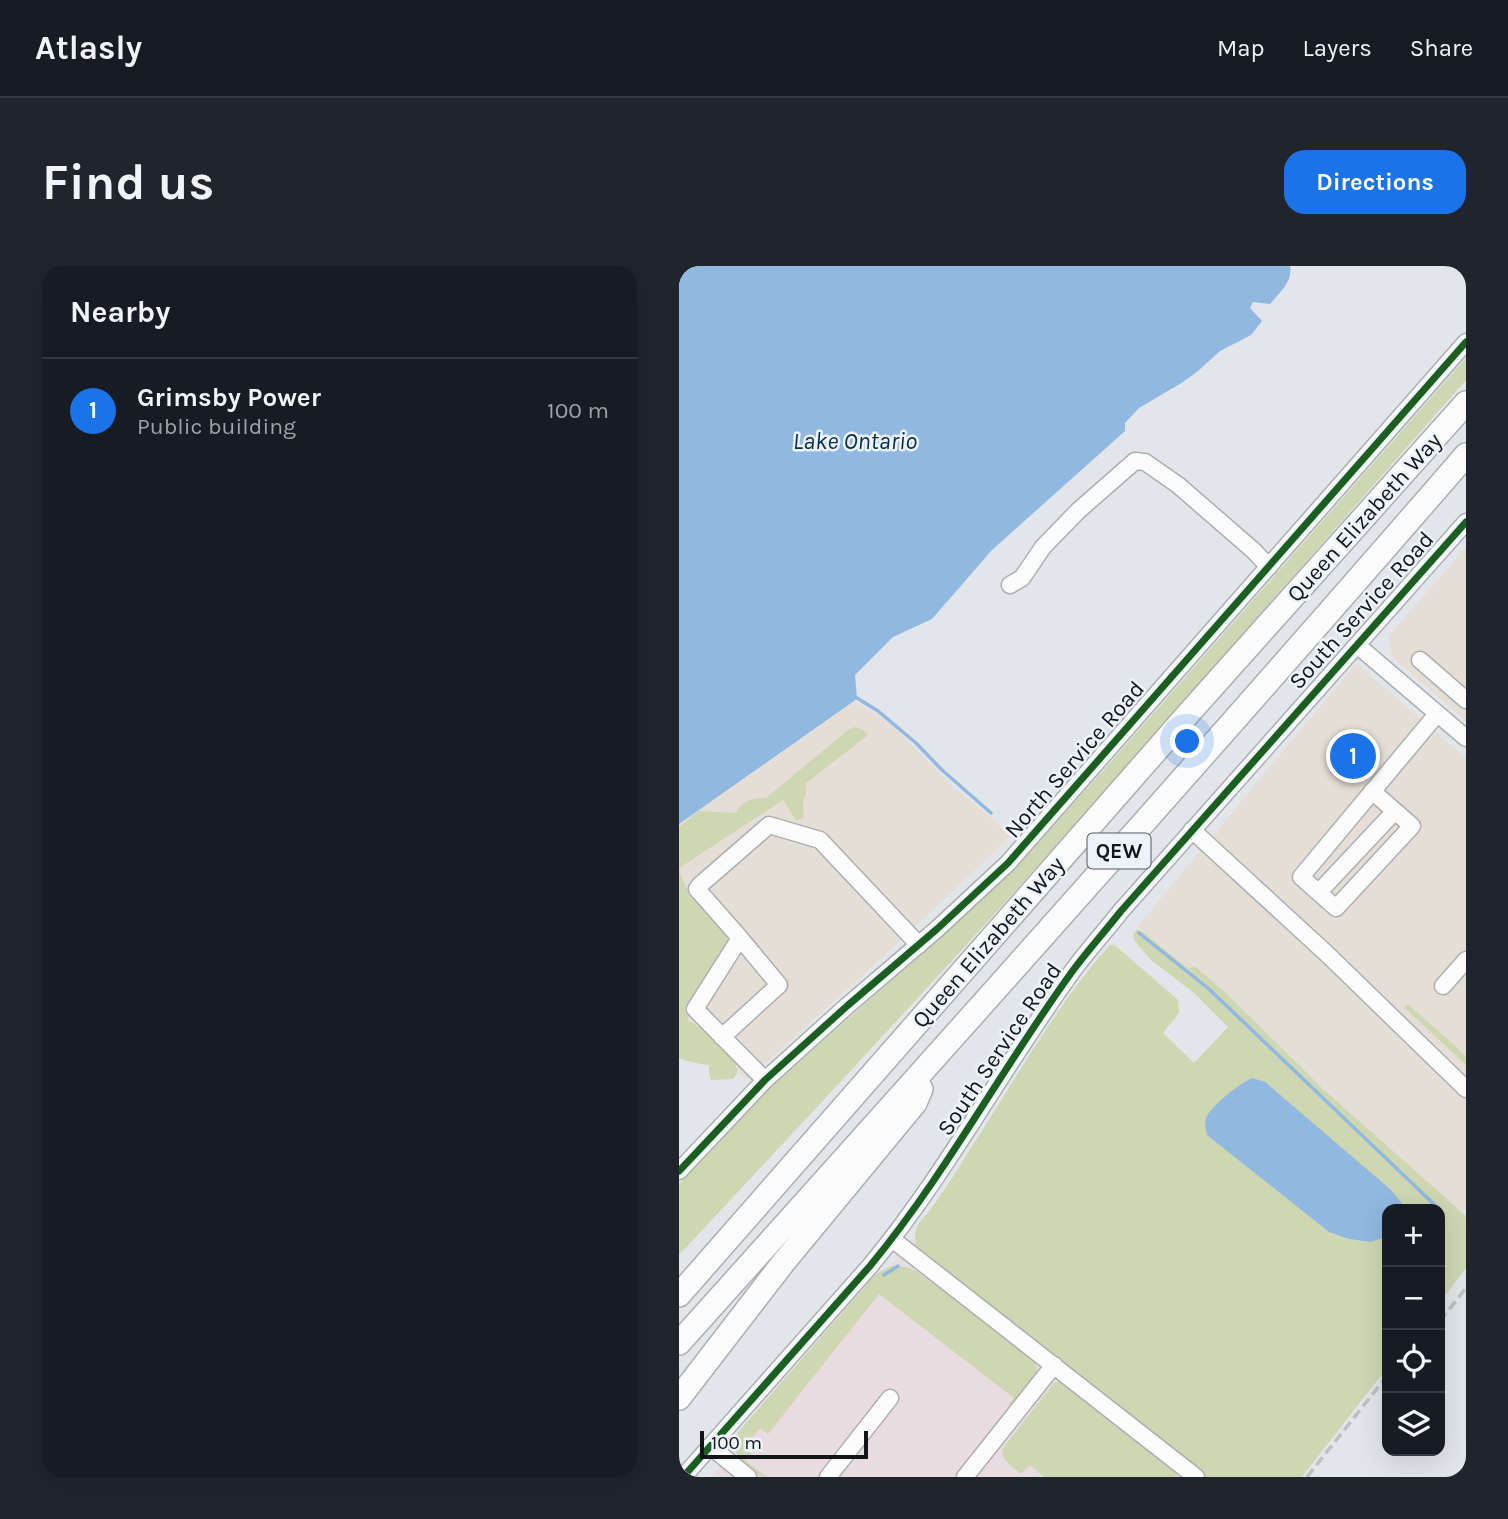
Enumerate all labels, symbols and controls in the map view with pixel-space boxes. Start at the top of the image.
text: Atlasly [35,29,142,67]
text: Map [1217,34,1265,62]
text: Layers [1303,34,1372,62]
text: Share [1410,34,1473,62]
button: Directions [1284,150,1466,214]
text: Find us [42,154,214,211]
text: Nearby [70,294,170,330]
text: Grimsby Power [137,382,321,413]
text: 1 [89,397,97,424]
text: 100 m [547,397,609,424]
text: Public building [137,413,296,440]
water label: Lake Ontario [793,427,917,455]
street label: Queen Elizabeth Way [1281,427,1448,607]
street label: South Service Road [1283,526,1439,695]
street label: North Service Road [999,675,1150,843]
your location [1170,724,1204,758]
pin: 1 [1330,730,1376,782]
road number: QEW [1087,834,1151,868]
street label: Queen Elizabeth Way [907,851,1070,1034]
street label: South Service Road [931,958,1067,1141]
map controls [1382,1204,1445,1456]
button: + [1382,1204,1445,1267]
button: − [1382,1267,1445,1330]
button: locate [1382,1330,1445,1393]
button: layers [1382,1393,1445,1456]
scale bar [700,1428,868,1460]
text: 100 m [711,1432,762,1454]

